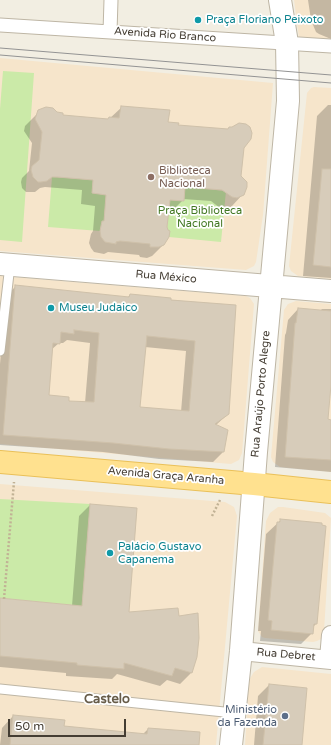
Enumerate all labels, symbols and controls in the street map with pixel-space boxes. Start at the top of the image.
place label: Praça Floriano Peixoto [206,13,323,27]
marker: Praça Floriano Peixoto [193,15,203,25]
street label: Avenida Rio Branco [113,25,217,45]
place label: Biblioteca Nacional [159,164,211,190]
marker: Biblioteca Nacional [146,172,156,182]
park label: Praça Biblioteca Nacional [158,204,242,230]
street label: Rua México [135,268,197,286]
place label: Museu Judaico [59,301,137,315]
marker: Museu Judaico [46,303,56,313]
street label: Rua Araújo Porto Alegre [249,330,273,458]
street label: Avenida Graça Aranha [107,464,225,488]
place label: Palácio Gustavo Capanema [118,540,201,566]
marker: Palácio Gustavo Capanema [105,548,115,558]
street label: Rua Debret [256,646,316,664]
district label: Castelo [84,692,130,708]
place label: Ministério da Fazenda [217,703,277,729]
scale bar [10,711,128,737]
marker: Ministério da Fazenda [280,711,290,721]
text: 50 m [15,719,44,733]

